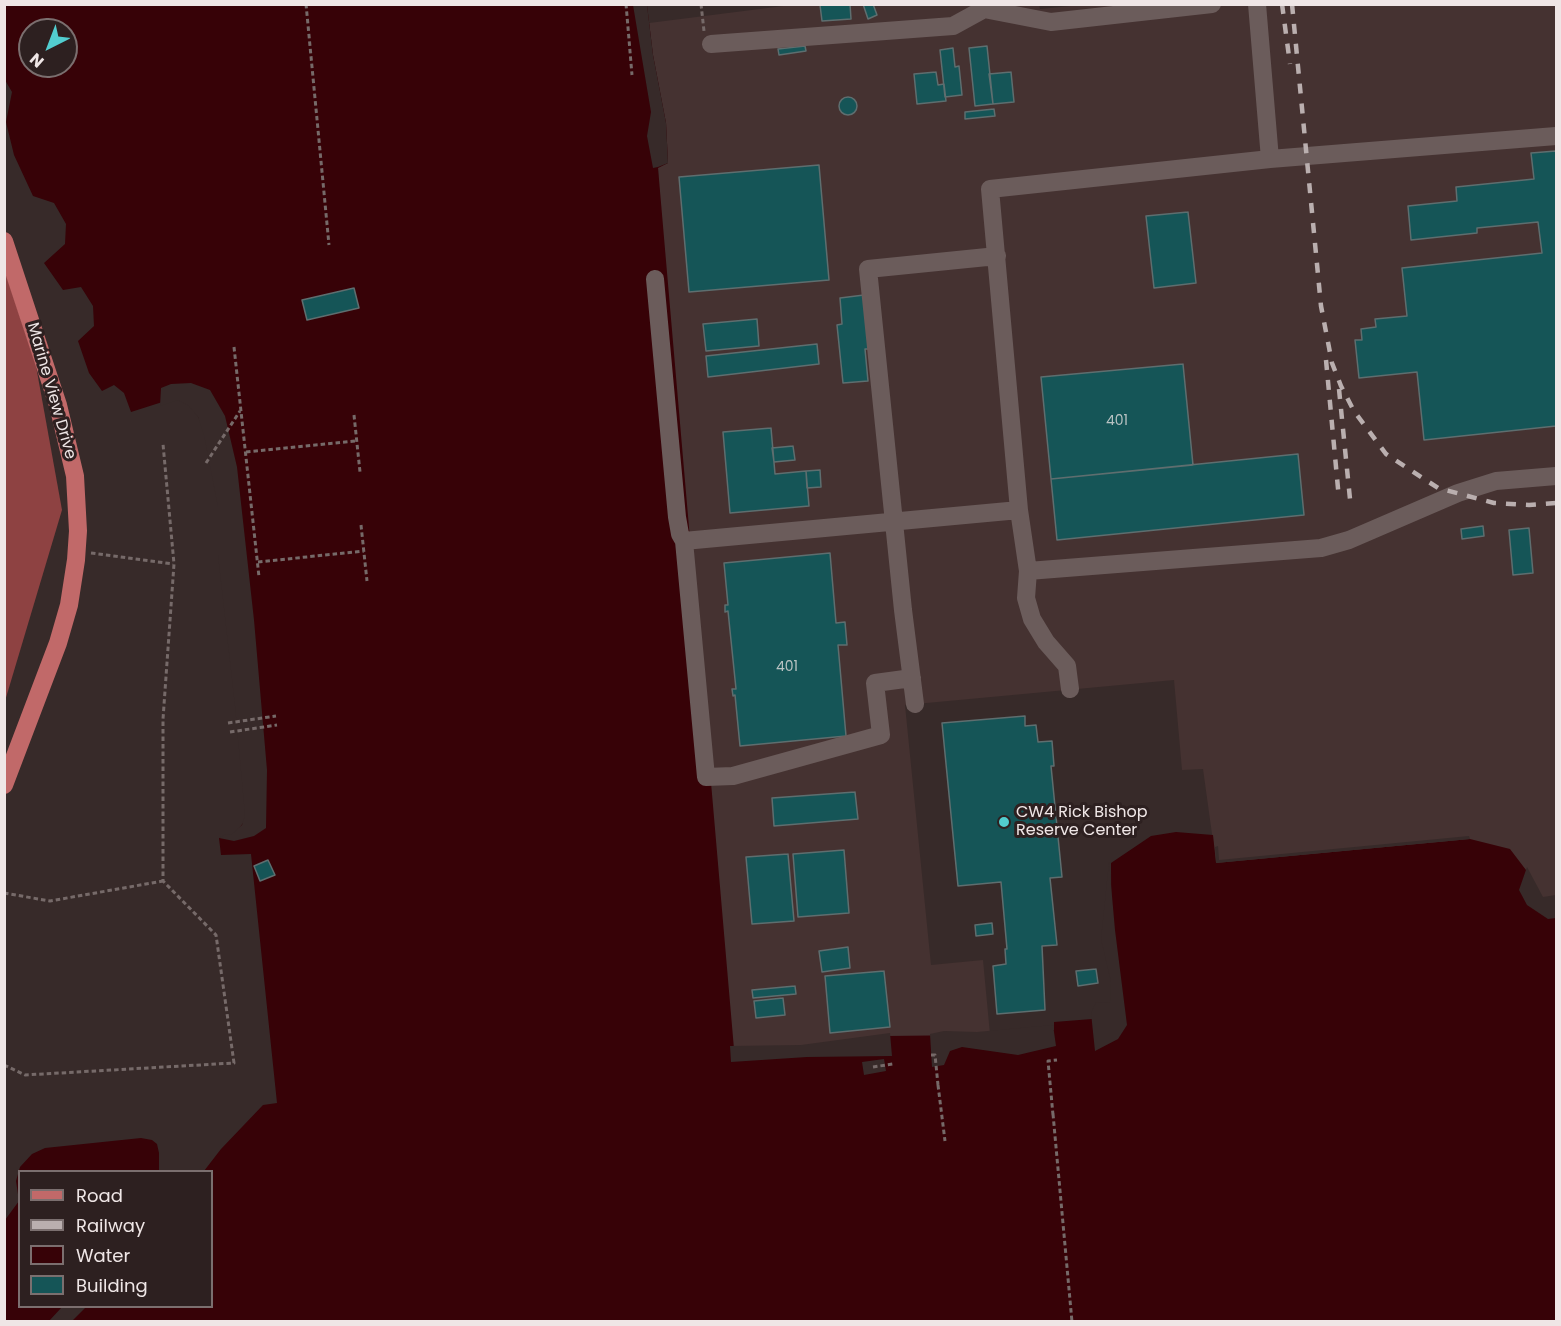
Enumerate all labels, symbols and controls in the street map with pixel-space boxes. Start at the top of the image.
north arrow [18,18,78,78]
text: N [25,48,49,73]
street label: Marine View Drive [22,321,80,461]
house number: 401 [1106,413,1128,429]
house number: 401 [776,659,798,675]
place label: CW4 Rick Bishop Reserve Center [1016,803,1148,841]
marker: CW4 Rick Bishop Reserve Center [997,815,1011,829]
legend [18,1170,213,1308]
text: Road [76,1183,123,1208]
text: Railway [76,1213,145,1238]
text: Water [76,1243,130,1268]
text: Building [76,1273,148,1298]

